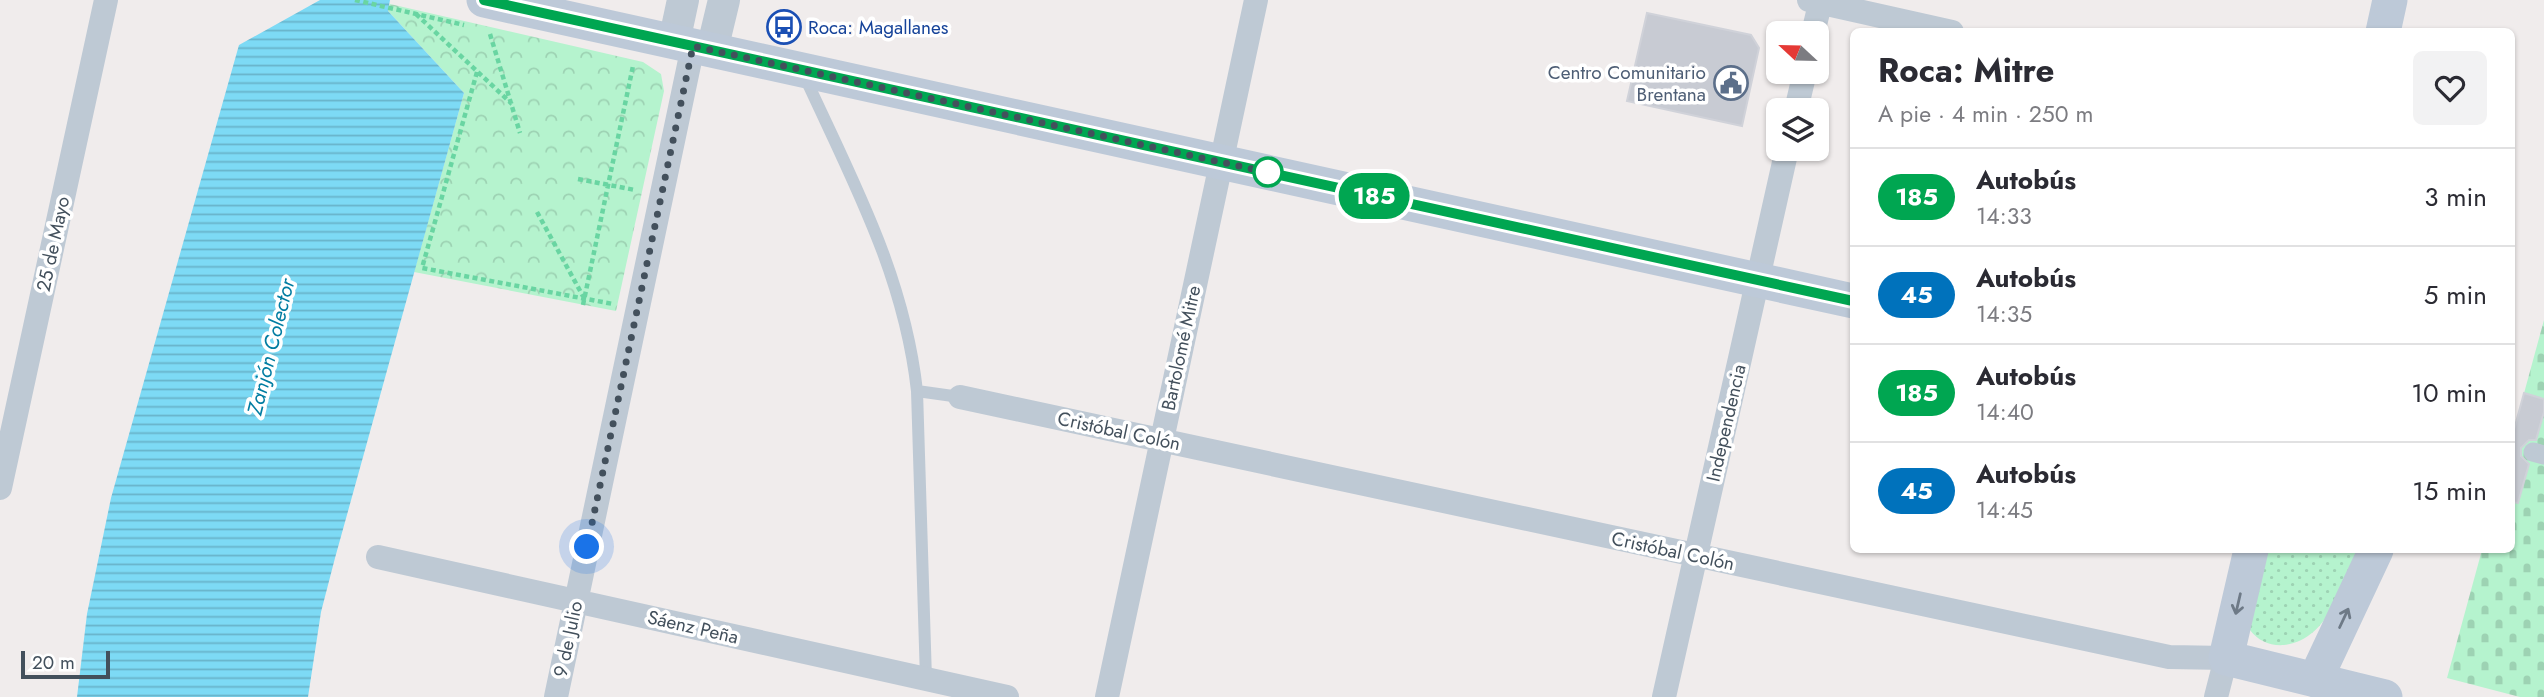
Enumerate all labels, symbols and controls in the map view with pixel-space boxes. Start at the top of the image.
bus stop icon: Roca: Magallanes [765,8,803,46]
place label: Roca: Magallanes [808,14,949,41]
north arrow [1766,21,1829,84]
map controls [1766,21,1829,161]
text: Roca: Mitre [1878,47,2054,94]
button: heart [2413,51,2487,125]
place label: Centro Comunitario Brentana [1548,59,1706,108]
public building icon: Centro Comunitario Brentana [1712,64,1750,102]
text: A pie · 4 min · 250 m [1878,97,2093,131]
button: layers [1766,98,1829,161]
unlabelled marker [1253,157,1283,187]
text: Autobús [1976,161,2076,199]
line badge: 185 [1334,173,1414,219]
text: 185 [1353,178,1395,213]
text: 3 min [2424,178,2487,216]
text: 185 [1895,179,1938,214]
street label: 25 de Mayo [30,194,76,294]
text: 14:33 [1976,199,2032,233]
text: Autobús [1976,259,2076,297]
water label: Zanjón Colector [239,275,303,419]
text: 5 min [2424,276,2487,314]
text: 45 [1900,277,1933,312]
street label: Bartolomé Mitre [1155,283,1207,413]
text: 14:35 [1976,297,2032,331]
text: Autobús [1976,357,2076,395]
street label: Independencia [1699,362,1753,484]
text: 10 min [2411,374,2487,412]
text: 185 [1895,375,1938,410]
text: 14:40 [1976,395,2034,429]
street label: Cristóbal Colón [1055,405,1183,457]
text: Autobús [1976,455,2076,493]
text: 15 min [2412,472,2487,510]
text: 45 [1900,473,1933,508]
text: 14:45 [1976,493,2033,527]
street label: Cristóbal Colón [1609,525,1737,577]
your location [569,529,604,564]
one-way arrow [2231,592,2244,615]
street label: 9 de Julio [547,598,589,680]
street label: Sáenz Peña [645,603,741,651]
one-way arrow [2338,608,2351,629]
scale bar [21,648,110,680]
text: 20 m [32,649,75,676]

